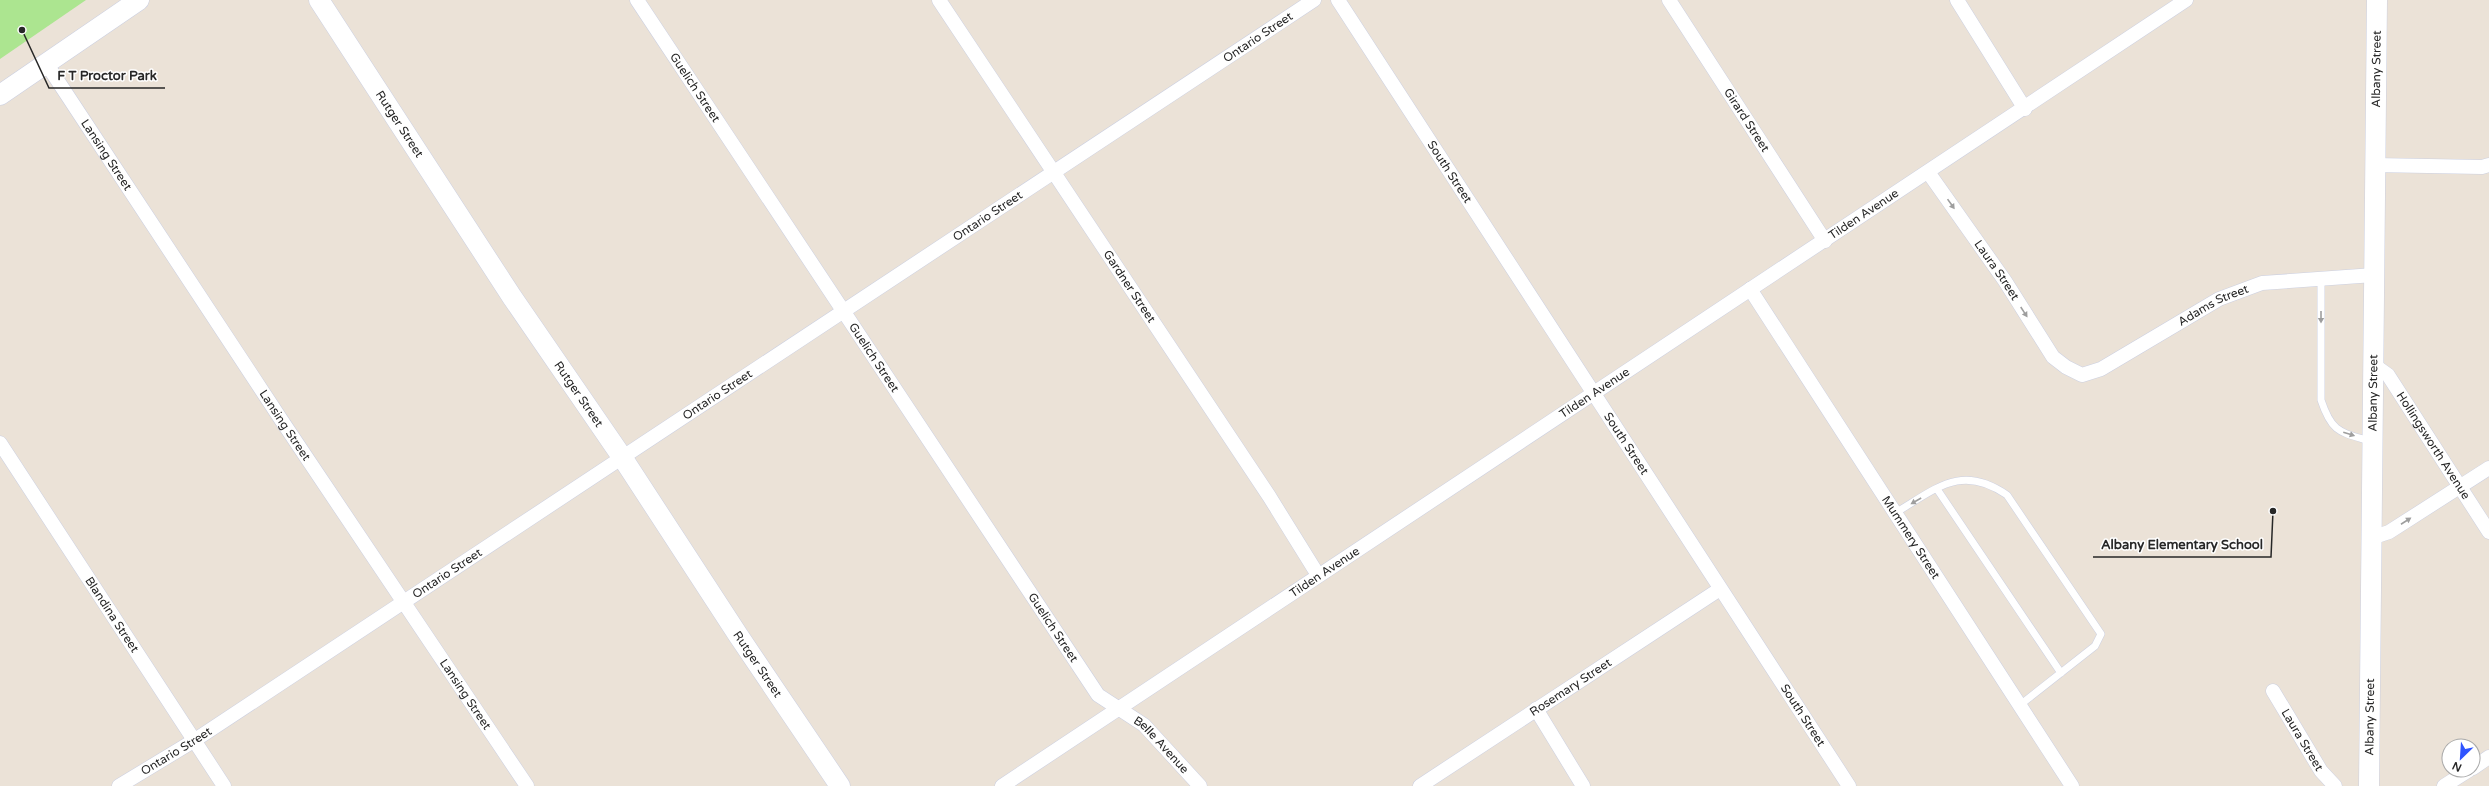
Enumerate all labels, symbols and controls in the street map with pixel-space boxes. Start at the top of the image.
street label: Ontario Street [1220,9,1296,65]
street label: Albany Street [2369,30,2384,108]
street label: Guelich Street [667,50,723,125]
callout: F T Proctor Park [49,63,165,88]
text: F T Proctor Park [57,68,157,84]
street label: Girard Street [1721,86,1773,155]
street label: Rutger Street [373,88,427,160]
street label: Lansing Street [78,117,135,193]
street label: South Street [1424,138,1475,206]
street label: Tilden Avenue [1826,186,1901,242]
street label: Ontario Street [950,188,1025,244]
one-way arrow [1947,199,1955,210]
street label: Laura Street [1971,237,2023,303]
street label: Gardner Street [1100,248,1159,326]
street label: Adams Street [2175,282,2251,329]
one-way arrow [2020,307,2028,317]
one-way arrow [2318,311,2324,324]
street label: Guelich Street [846,320,902,395]
street label: Albany Street [2366,354,2380,432]
street label: Rutger Street [551,358,606,430]
street label: Tilden Avenue [1557,364,1632,421]
street label: Ontario Street [680,366,755,423]
street label: Lansing Street [256,387,314,464]
street label: Hollingsworth Avenue [2394,389,2473,502]
street label: South Street [1601,410,1652,478]
one-way arrow [2343,431,2355,437]
street label: Mummery Street [1879,493,1943,582]
one-way arrow [1910,498,1922,505]
one-way arrow [2401,517,2411,525]
callout: Albany Elementary School [2093,532,2271,557]
text: Albany Elementary School [2101,537,2263,553]
street label: Tilden Avenue [1287,544,1362,600]
street label: Ontario Street [410,545,485,601]
street label: Blandina Street [82,574,142,655]
street label: Guelich Street [1025,590,1082,665]
street label: Rutger Street [730,628,785,700]
street label: Rosemary Street [1527,655,1614,719]
street label: Lansing Street [437,656,494,733]
street label: Albany Street [2362,678,2377,756]
street label: South Street [1778,681,1828,749]
street label: Laura Street [2278,706,2326,774]
street label: Belle Avenue [1131,713,1192,776]
street label: Ontario Street [138,724,215,778]
north arrow [2441,738,2481,778]
text: N [2450,759,2464,774]

